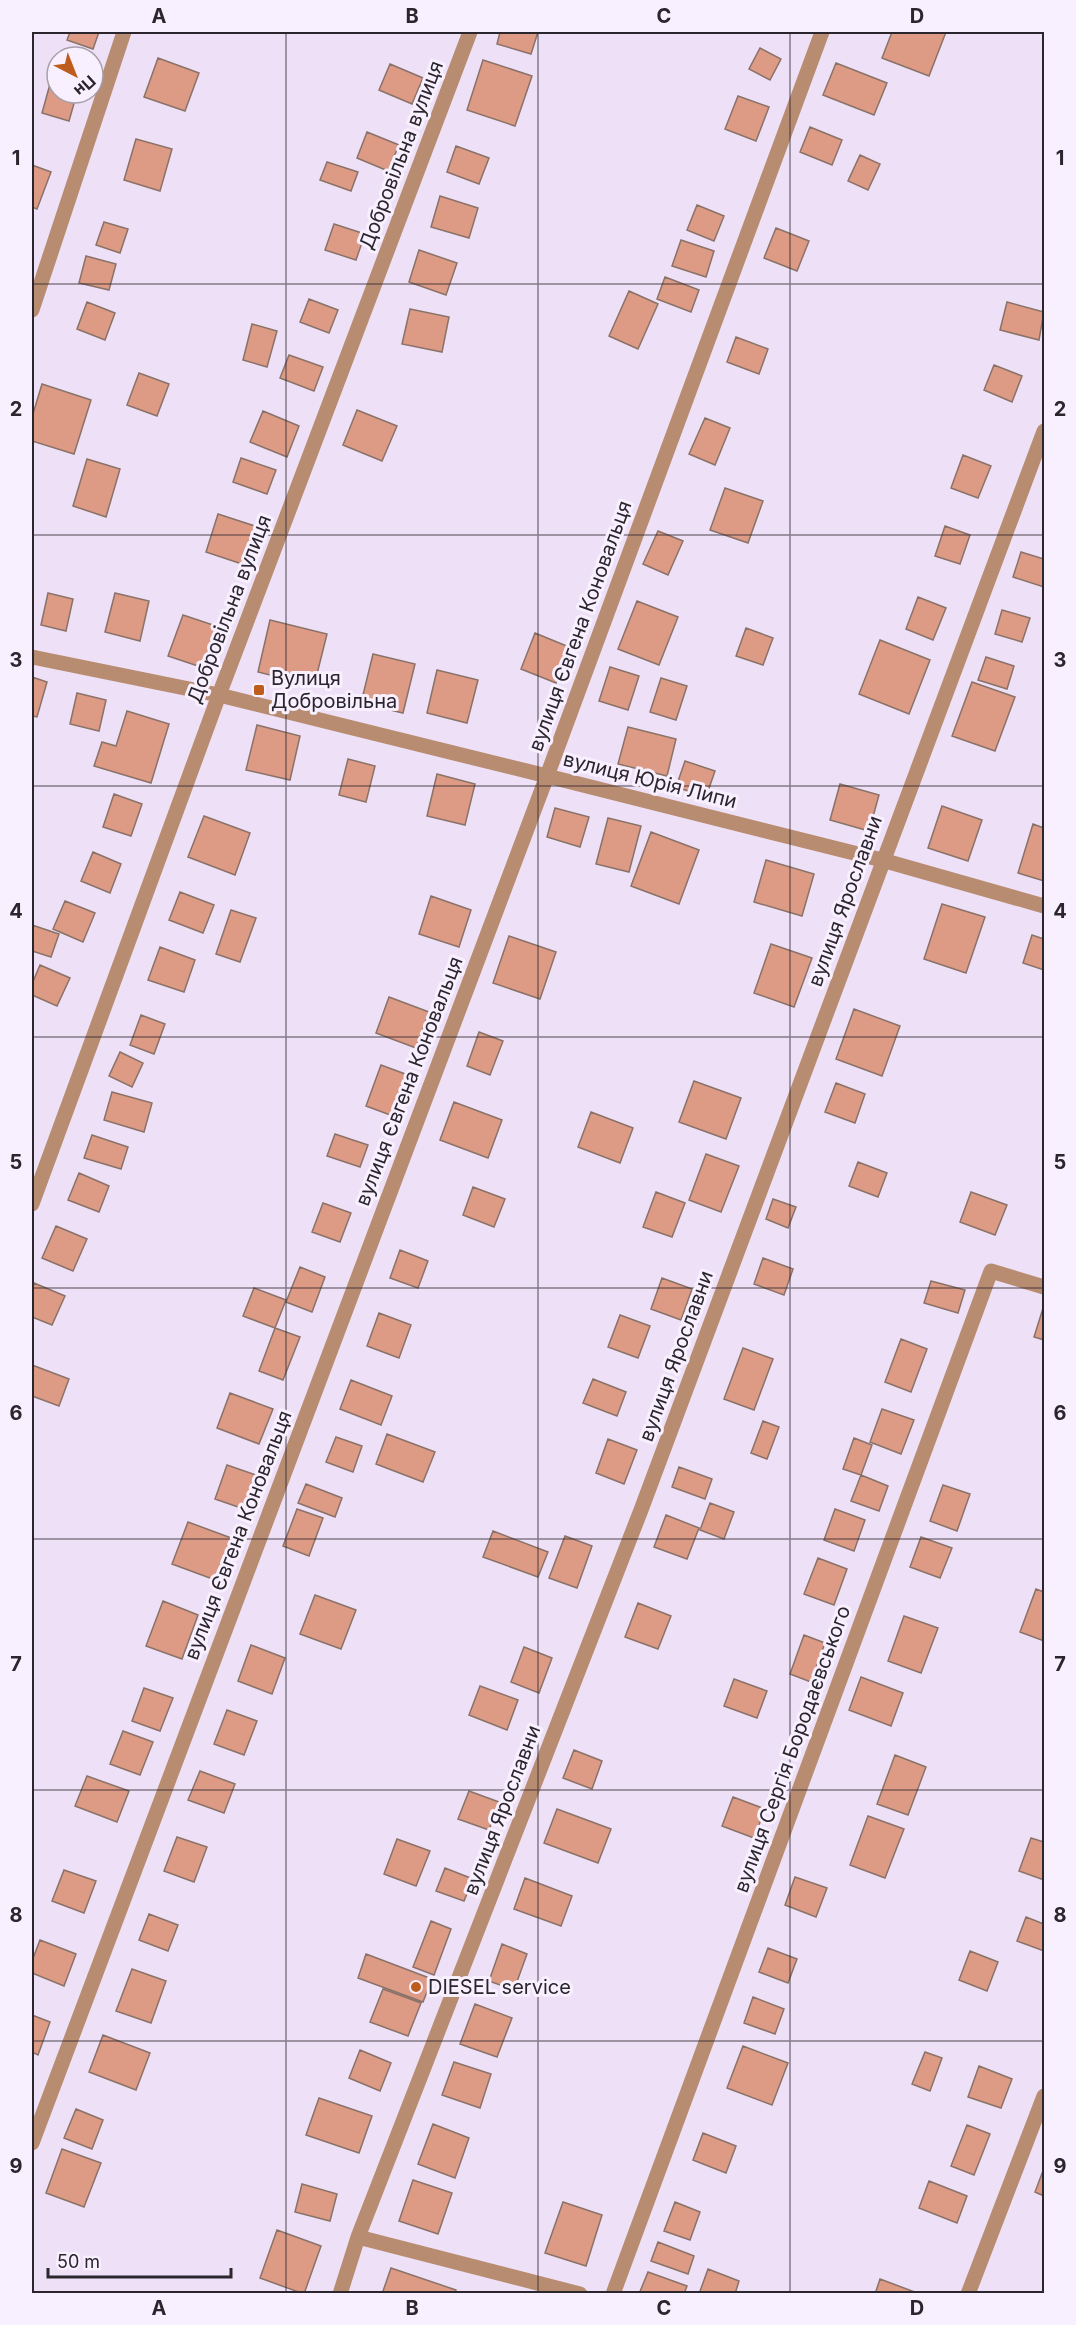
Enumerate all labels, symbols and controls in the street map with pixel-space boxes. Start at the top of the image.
text: A [152,4,167,28]
text: B [405,4,419,28]
text: C [657,4,671,28]
text: D [910,4,924,28]
north arrow [45,45,105,105]
street label: Добровільна вулиця [354,57,448,253]
text: Пн [70,71,100,101]
text: 1 [12,146,20,170]
text: 1 [1056,146,1064,170]
text: 2 [10,397,22,421]
text: 2 [1054,397,1066,421]
street label: вулиця Євгена Коновальця [523,497,637,755]
street label: Добровільна вулиця [182,511,276,707]
text: 3 [10,648,22,672]
text: 3 [1054,648,1066,672]
place label: Вулиця Добровільна [271,666,397,713]
marker: Вулиця Добровільна [252,683,266,697]
street label: вулиця Юрія Липи [561,747,739,813]
street label: вулиця Ярославни [803,812,887,990]
text: 4 [9,899,23,923]
text: 4 [1053,899,1067,923]
street label: вулиця Євгена Коновальця [350,953,468,1209]
text: 5 [10,1150,22,1174]
text: 5 [1054,1150,1066,1174]
street label: вулиця Ярославни [634,1267,718,1445]
text: 6 [10,1401,23,1425]
text: 6 [1054,1401,1067,1425]
street label: вулиця Євгена Коновальця [179,1407,297,1663]
street label: вулиця Сергія Бородаєвського [729,1602,855,1896]
text: 7 [10,1652,22,1676]
text: 7 [1054,1652,1066,1676]
street label: вулиця Ярославни [459,1722,545,1898]
text: 8 [9,1903,23,1927]
text: 8 [1053,1903,1067,1927]
place label: DIESEL service [428,1975,571,1999]
marker: DIESEL service [409,1980,423,1994]
text: 9 [10,2154,23,2178]
text: 9 [1054,2154,1067,2178]
scale bar [48,2241,231,2279]
text: 50 m [57,2251,100,2272]
text: A [152,2296,167,2320]
text: B [405,2296,419,2320]
text: C [657,2296,671,2320]
text: D [910,2296,924,2320]

